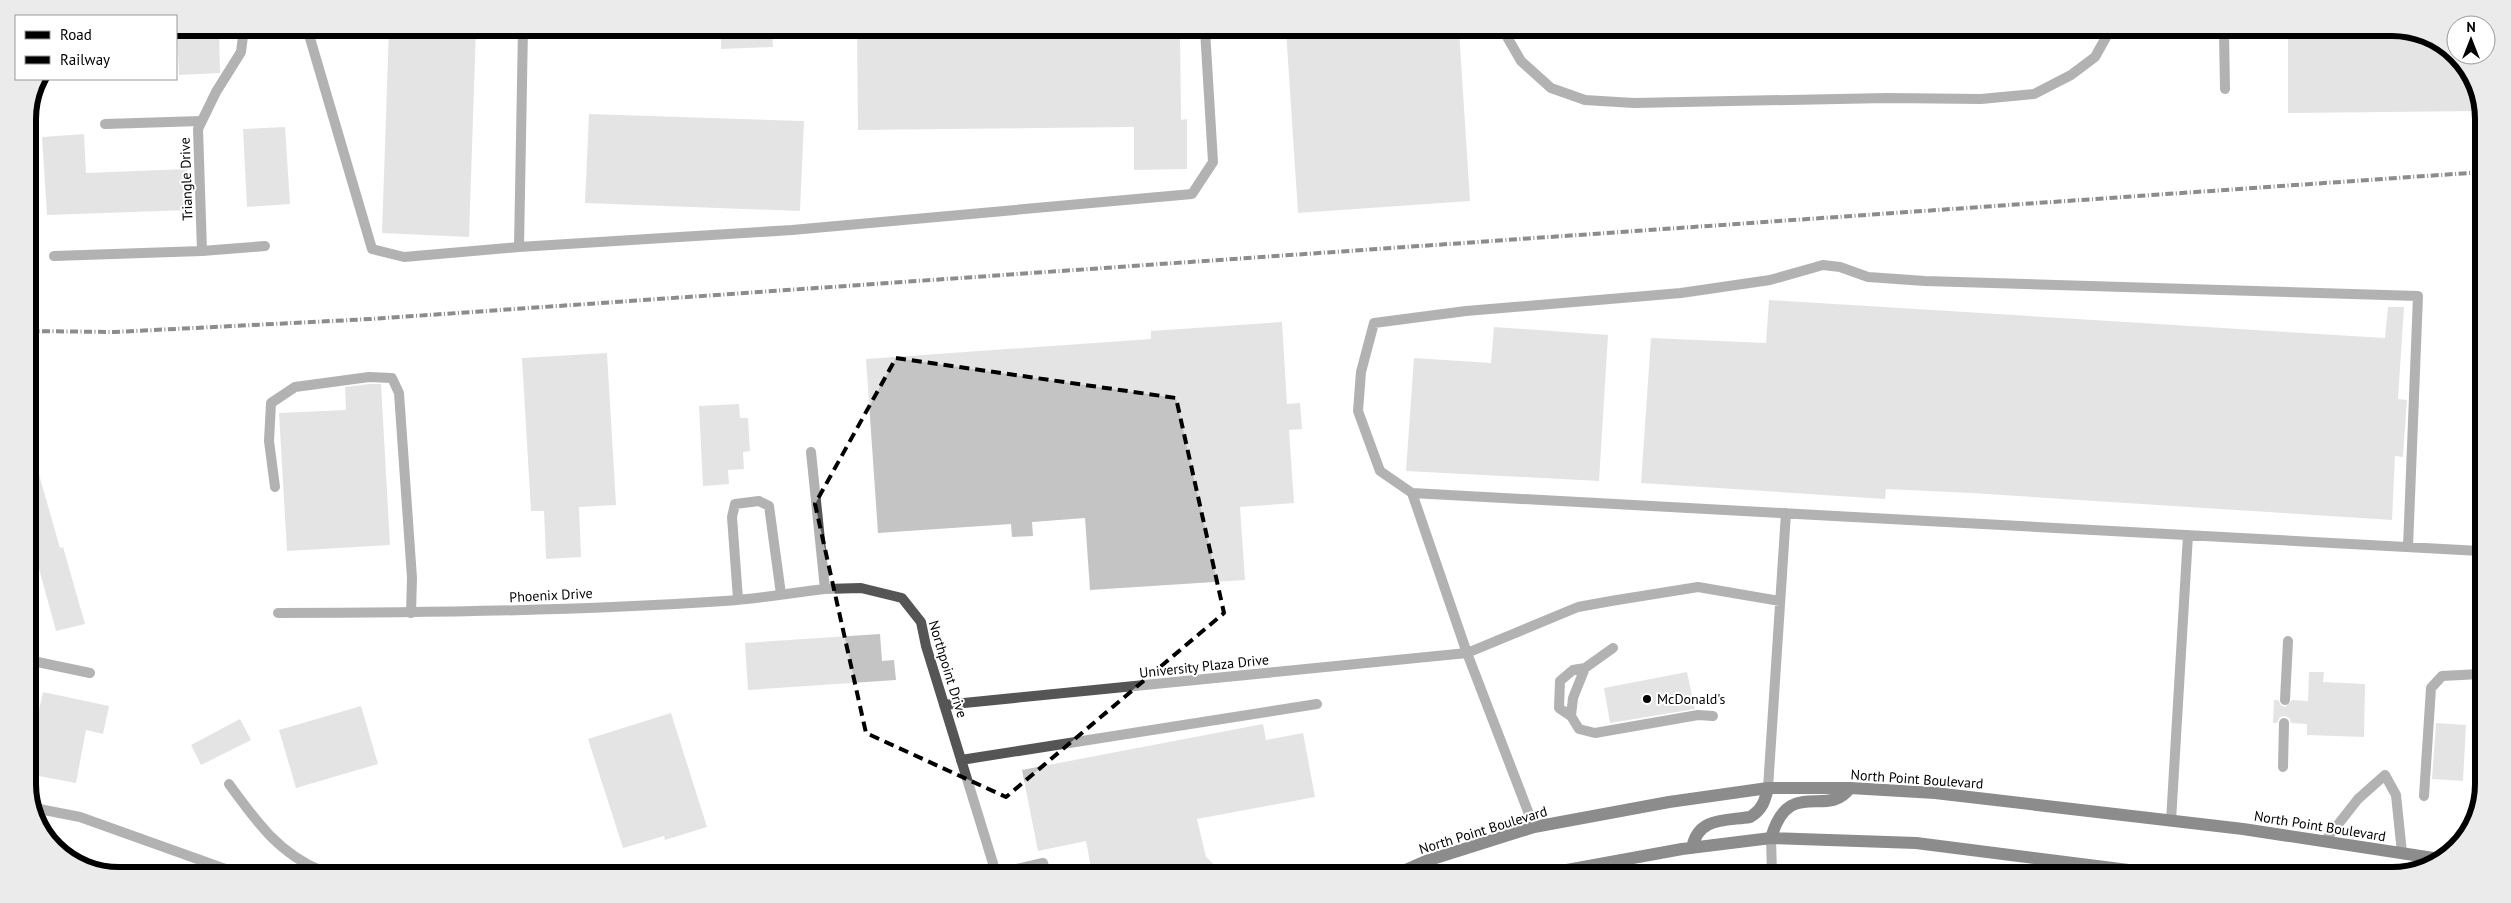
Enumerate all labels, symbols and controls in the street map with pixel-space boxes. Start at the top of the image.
legend [15,15,178,80]
north arrow [2446,15,2496,65]
text: N [2466,18,2476,36]
text: Road [60,25,92,44]
text: Railway [60,50,110,69]
street label: Triangle Drive [176,137,196,221]
street label: Phoenix Drive [509,584,593,606]
street label: Northpoint Drive [925,618,971,720]
street label: University Plaza Drive [1138,650,1270,682]
place label: McDonald's [1657,690,1725,708]
marker: McDonald's [1641,693,1653,705]
street label: North Point Boulevard [1850,765,1984,793]
street label: North Point Boulevard [1417,802,1549,858]
street label: North Point Boulevard [2253,807,2387,845]

